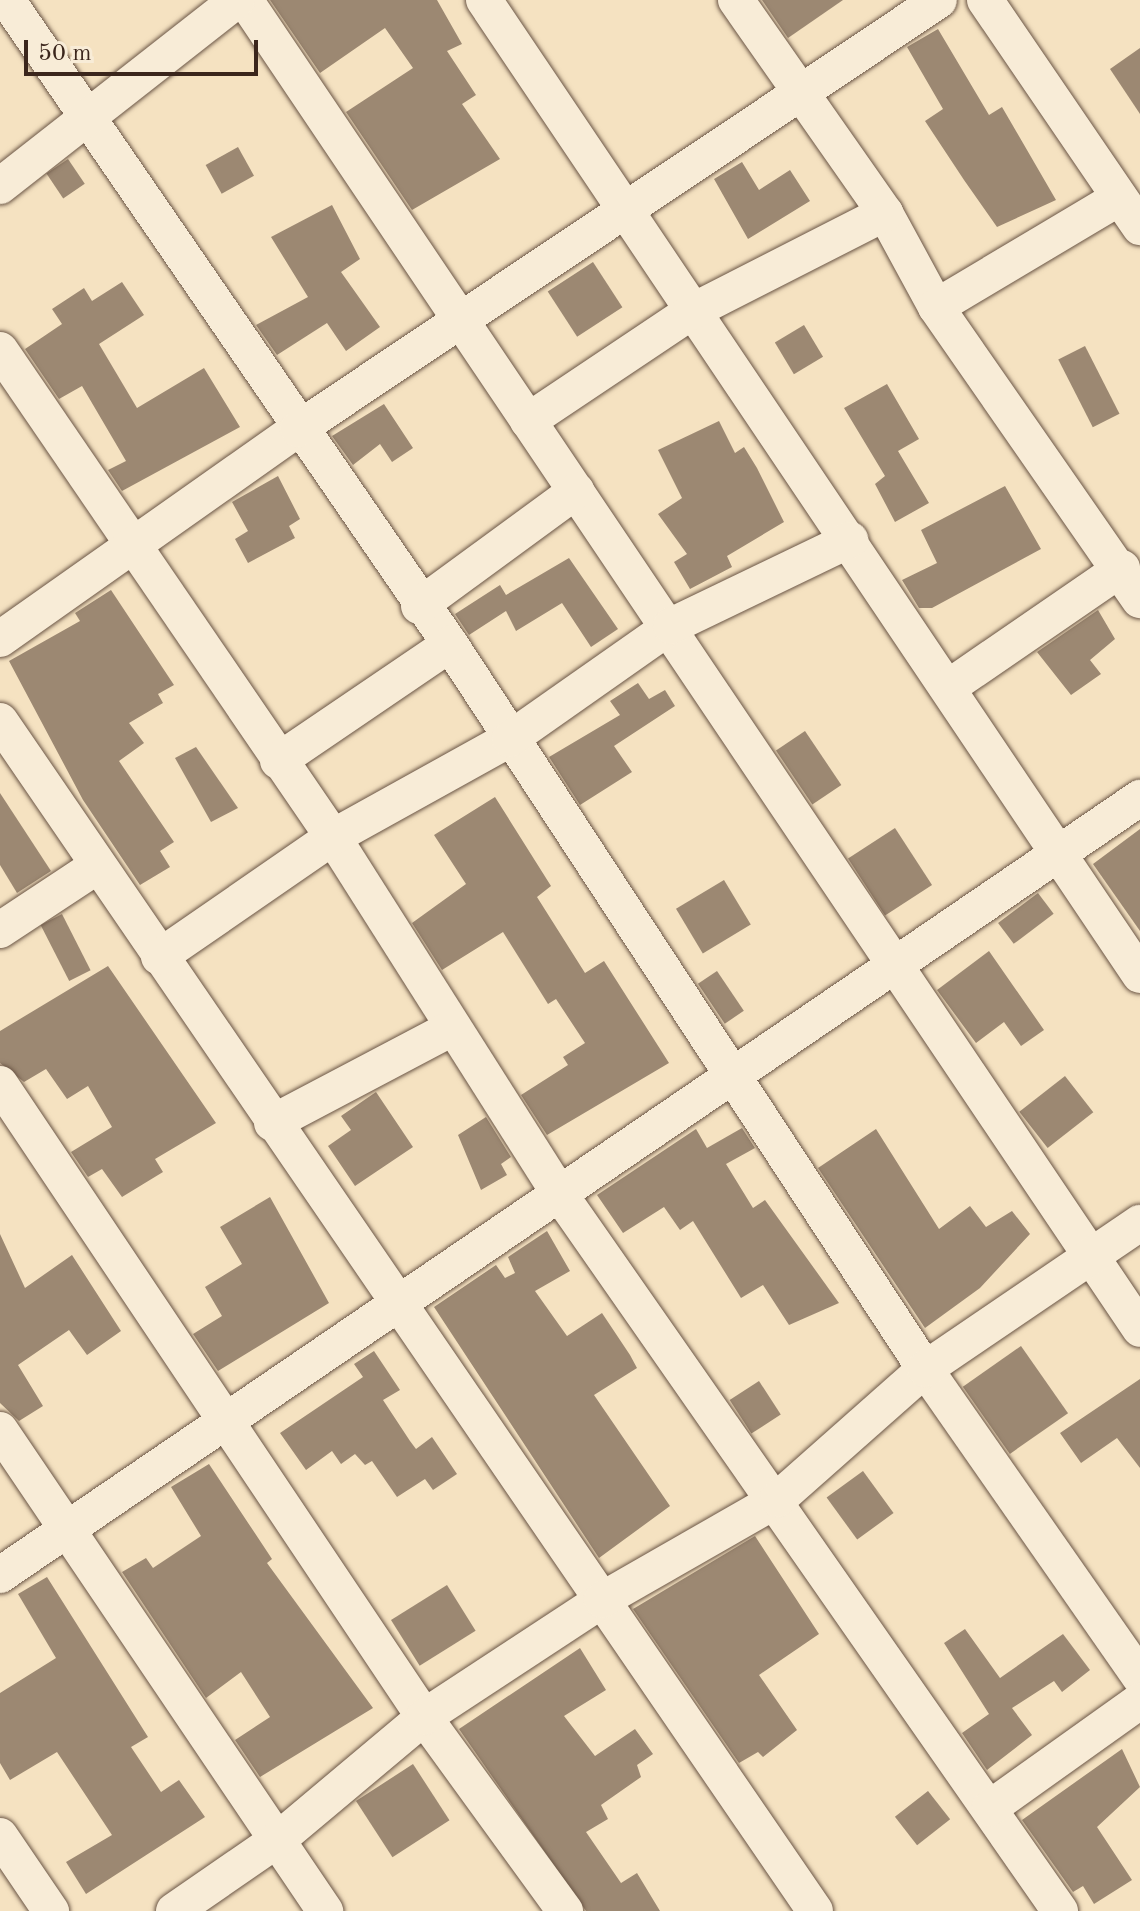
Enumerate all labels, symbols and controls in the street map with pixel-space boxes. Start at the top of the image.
scale bar [28,24,262,74]
text: 50 m [38,42,92,66]

